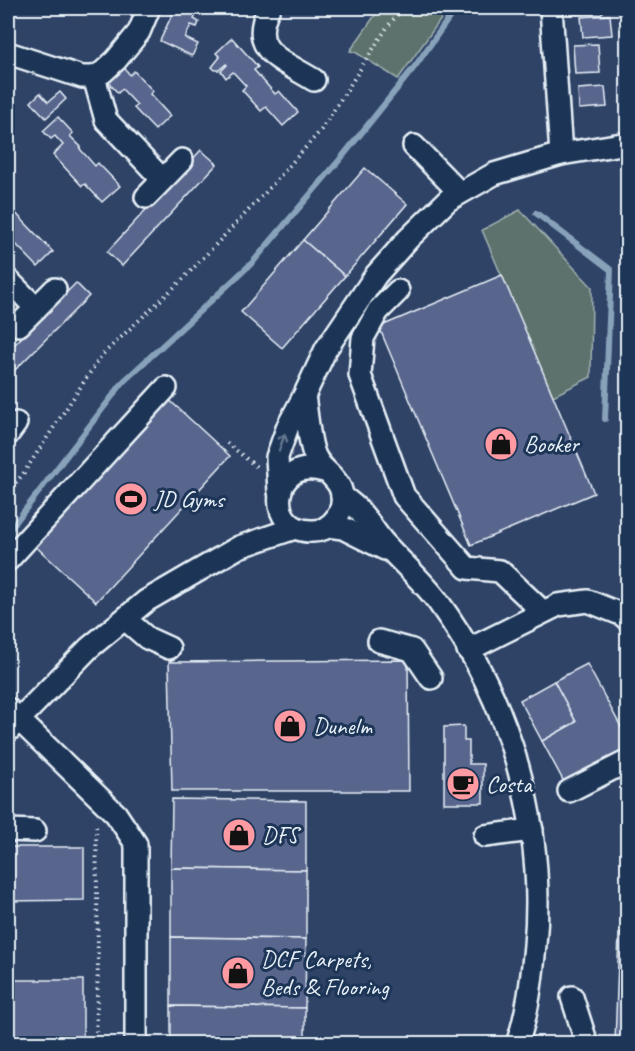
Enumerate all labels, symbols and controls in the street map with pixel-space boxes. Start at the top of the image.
shop icon: Booker [483,426,519,462]
place label: Booker [524,429,581,459]
one-way arrow [278,433,289,452]
sports icon: JD Gyms [113,481,149,517]
place label: JD Gyms [153,484,226,514]
shop icon: Dunelm [272,708,308,744]
place label: Dunelm [313,711,372,741]
cafe icon: Costa [445,766,481,802]
place label: Costa [486,769,533,799]
shop icon: DFS [221,817,257,853]
place label: DFS [262,820,302,850]
place label: DCF Carpets, Beds & Flooring [261,944,390,1002]
shop icon: DCF Carpets, Beds & Flooring [220,955,256,991]

